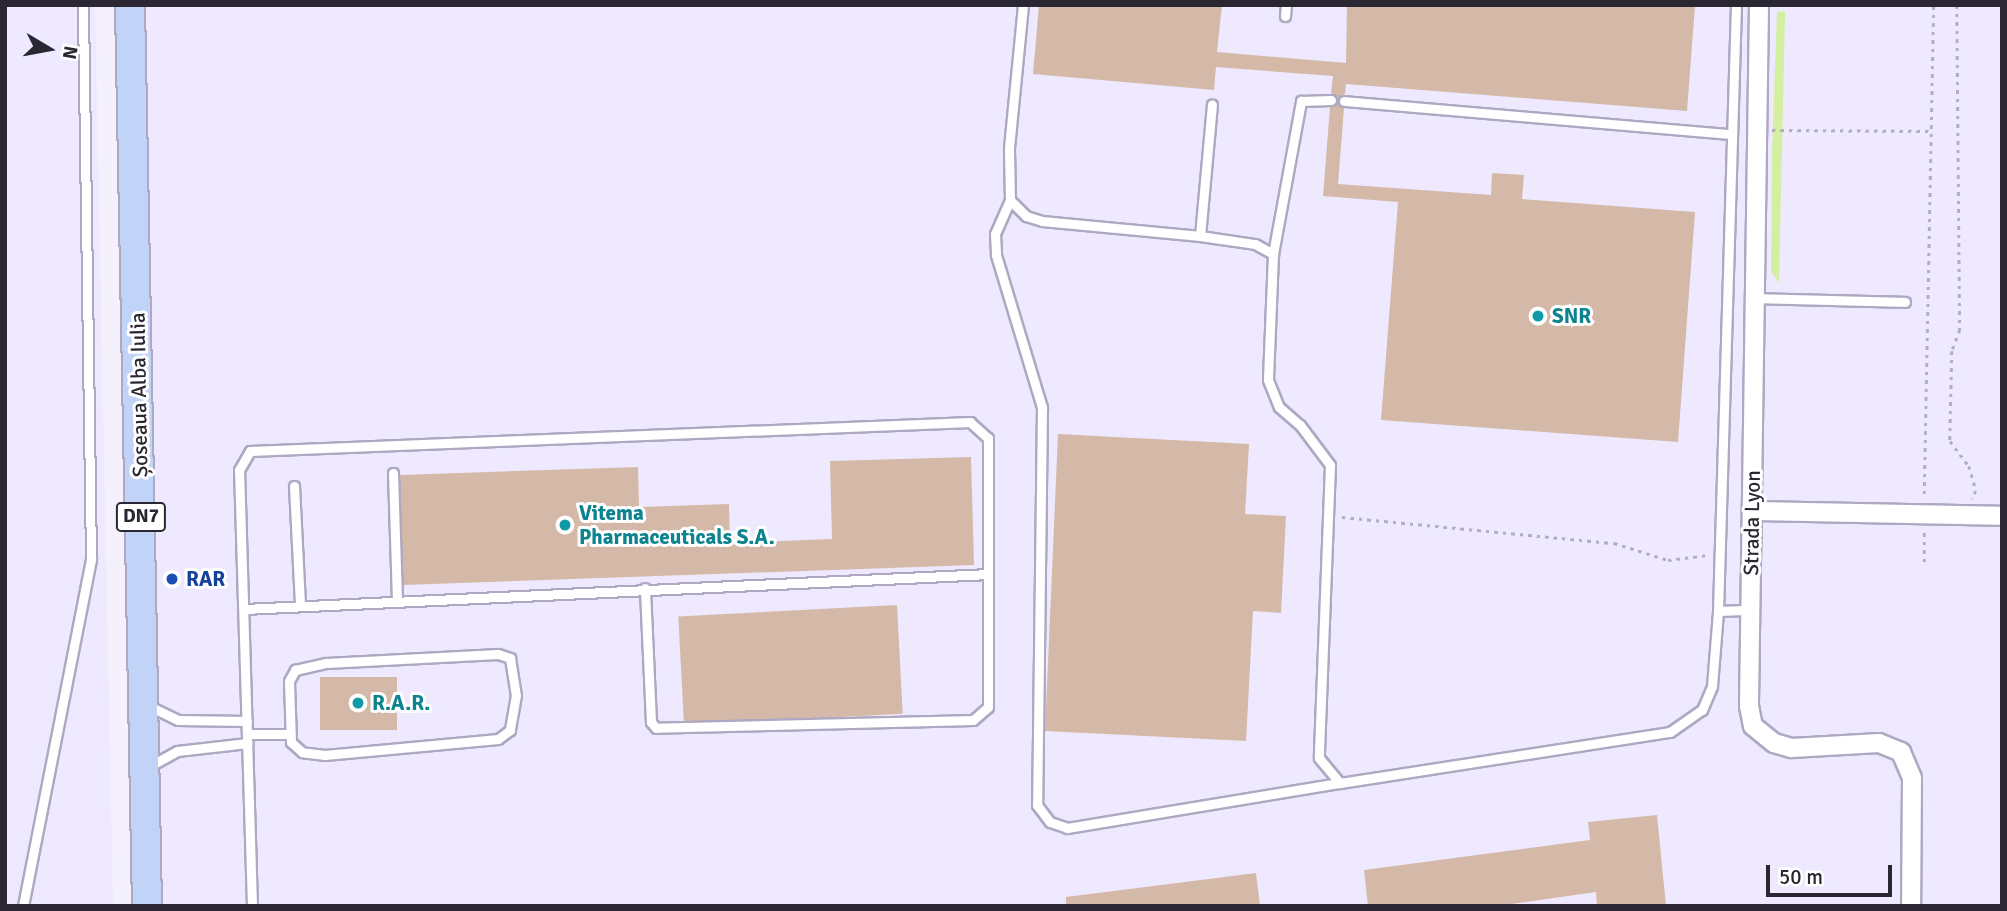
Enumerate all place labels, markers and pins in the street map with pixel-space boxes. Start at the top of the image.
place label: SNR [1552,303,1591,329]
marker: SNR [1530,308,1546,324]
place label: Vitema Pharmaceuticals S.A. [579,500,775,550]
marker: Vitema Pharmaceuticals S.A. [557,517,573,533]
place label: RAR [186,566,225,592]
marker: RAR [164,571,180,587]
place label: R.A.R. [372,690,430,716]
marker: R.A.R. [350,695,366,711]

